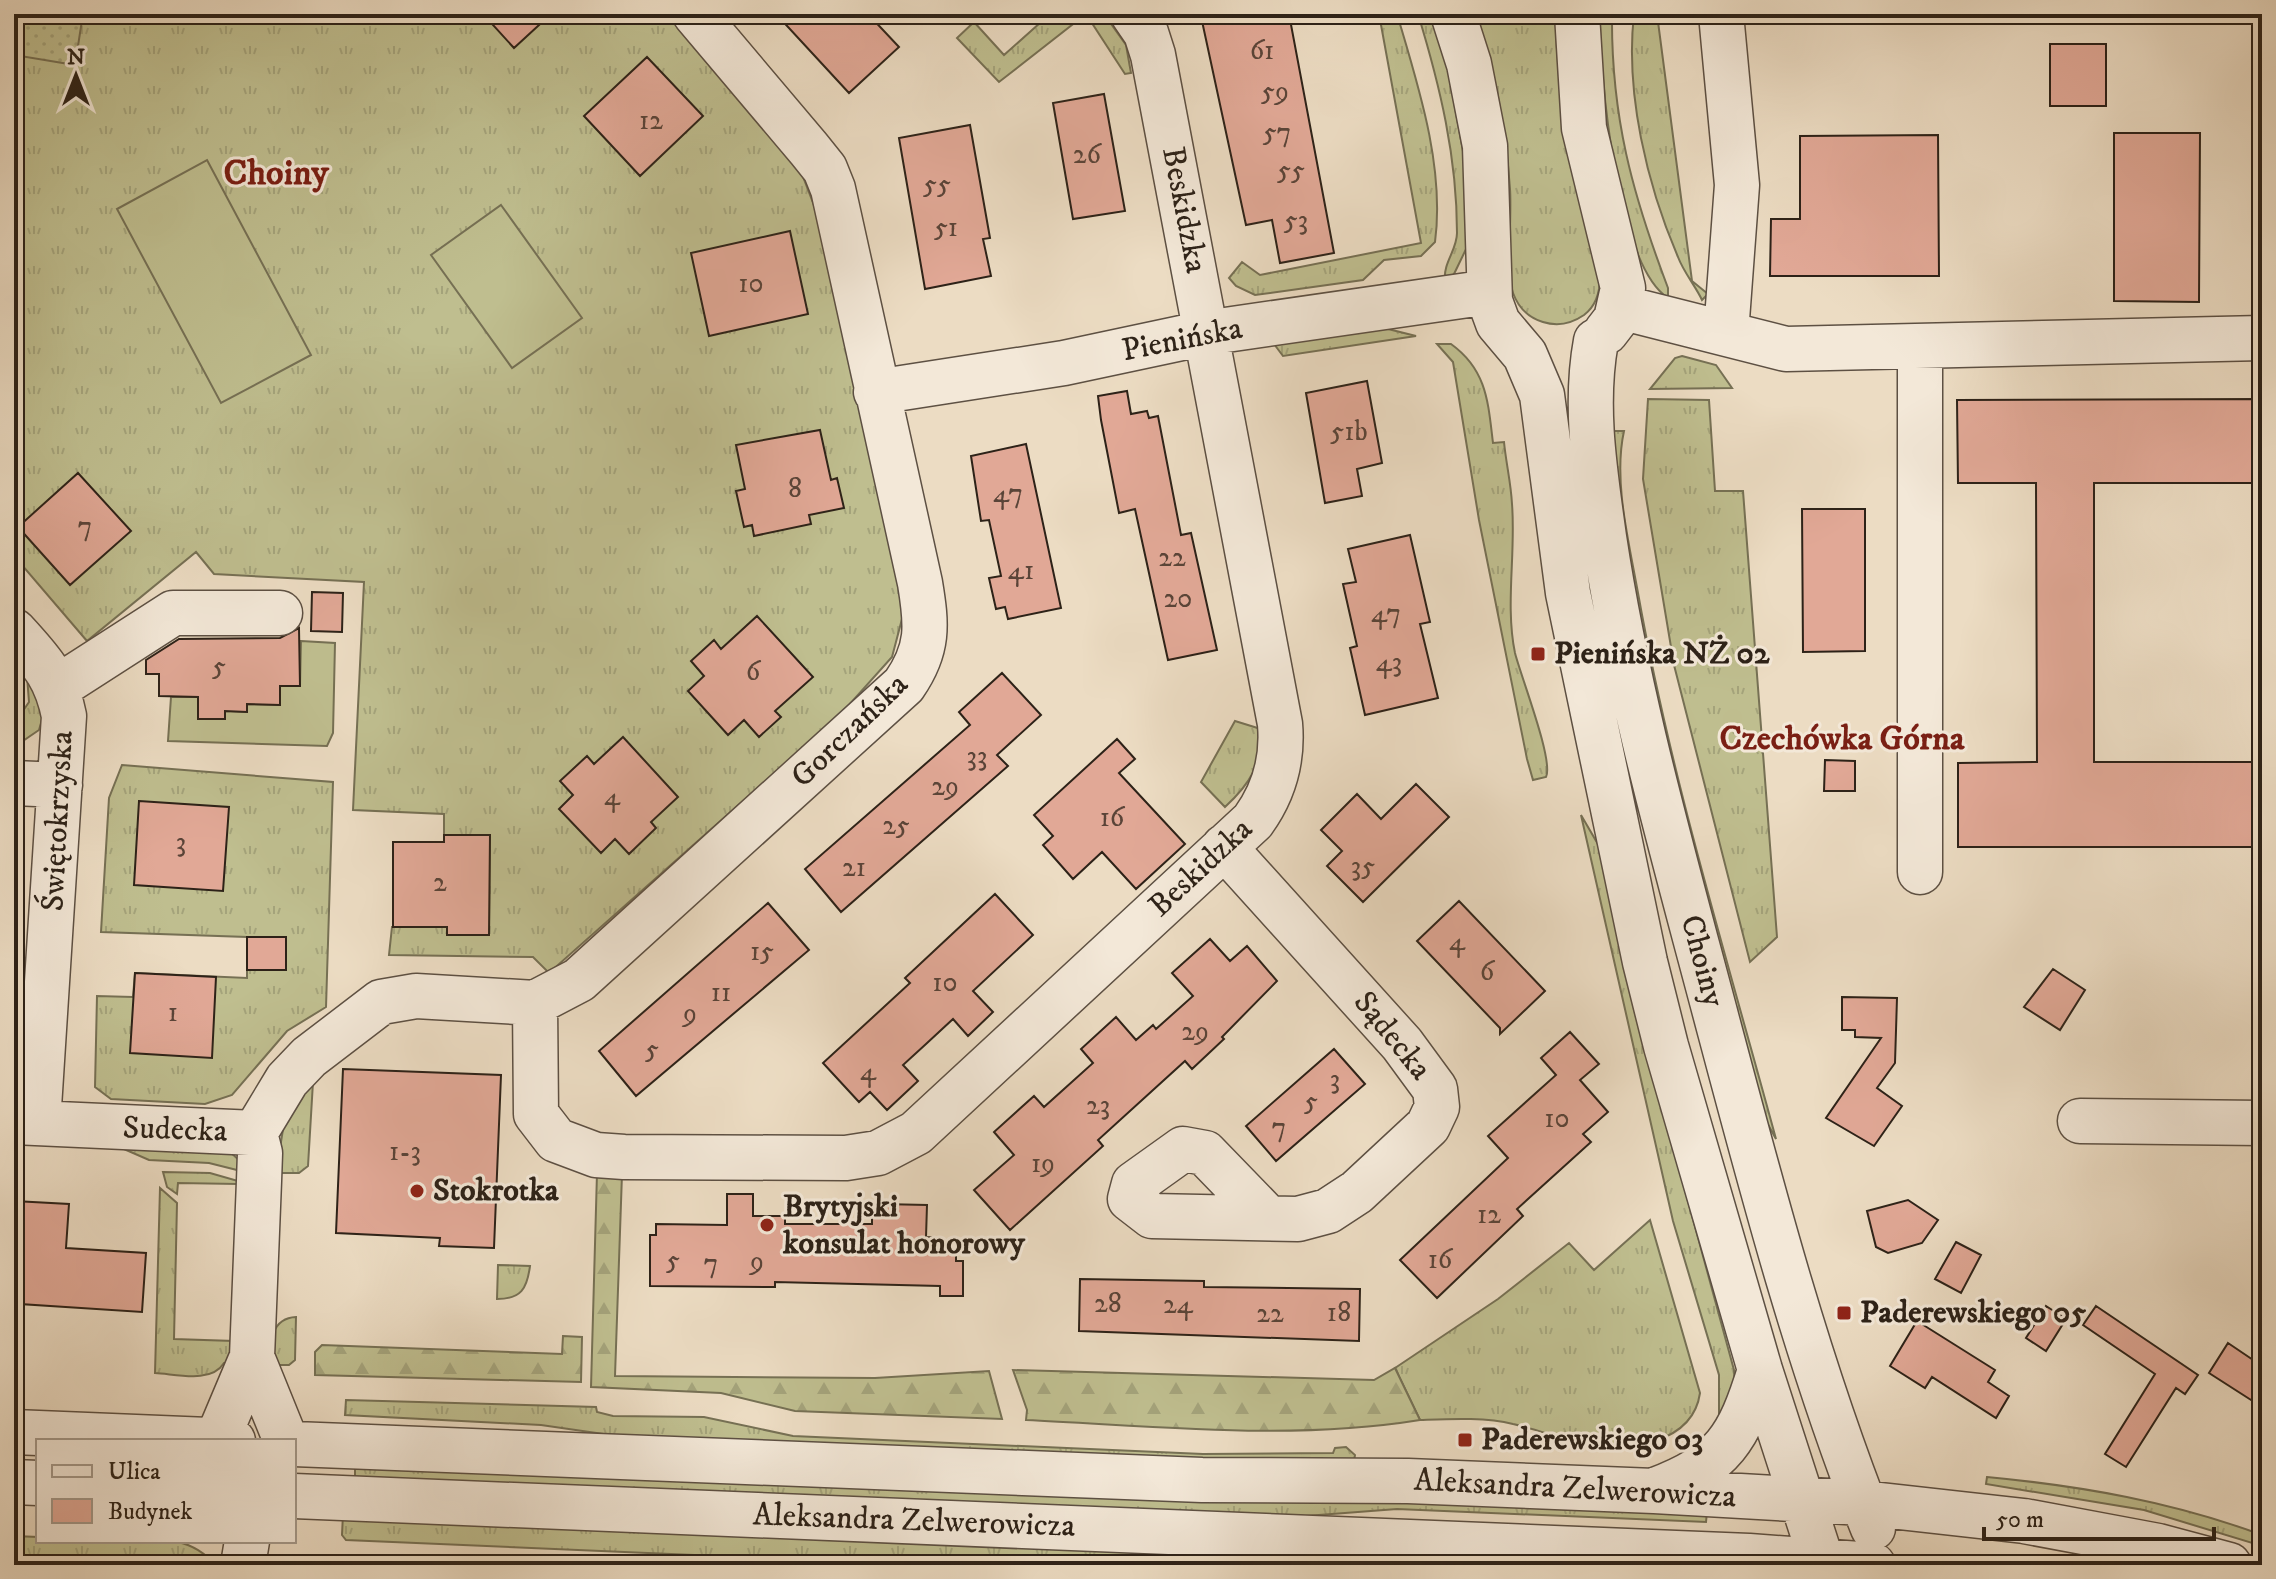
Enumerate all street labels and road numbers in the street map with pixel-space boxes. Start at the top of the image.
street label: Beskidzka [1152,144,1216,277]
street label: Pienińska [1118,309,1246,371]
street label: Gorczańska [783,665,917,797]
street label: Świętokrzyska [33,729,83,912]
street label: Beskidzka [1141,810,1262,926]
street label: Choiny [1671,911,1734,1012]
street label: Sądecka [1344,983,1440,1089]
street label: Sudecka [122,1108,228,1152]
street label: Aleksandra Zelwerowicza [1413,1461,1737,1517]
street label: Aleksandra Zelwerowicza [752,1495,1076,1547]

